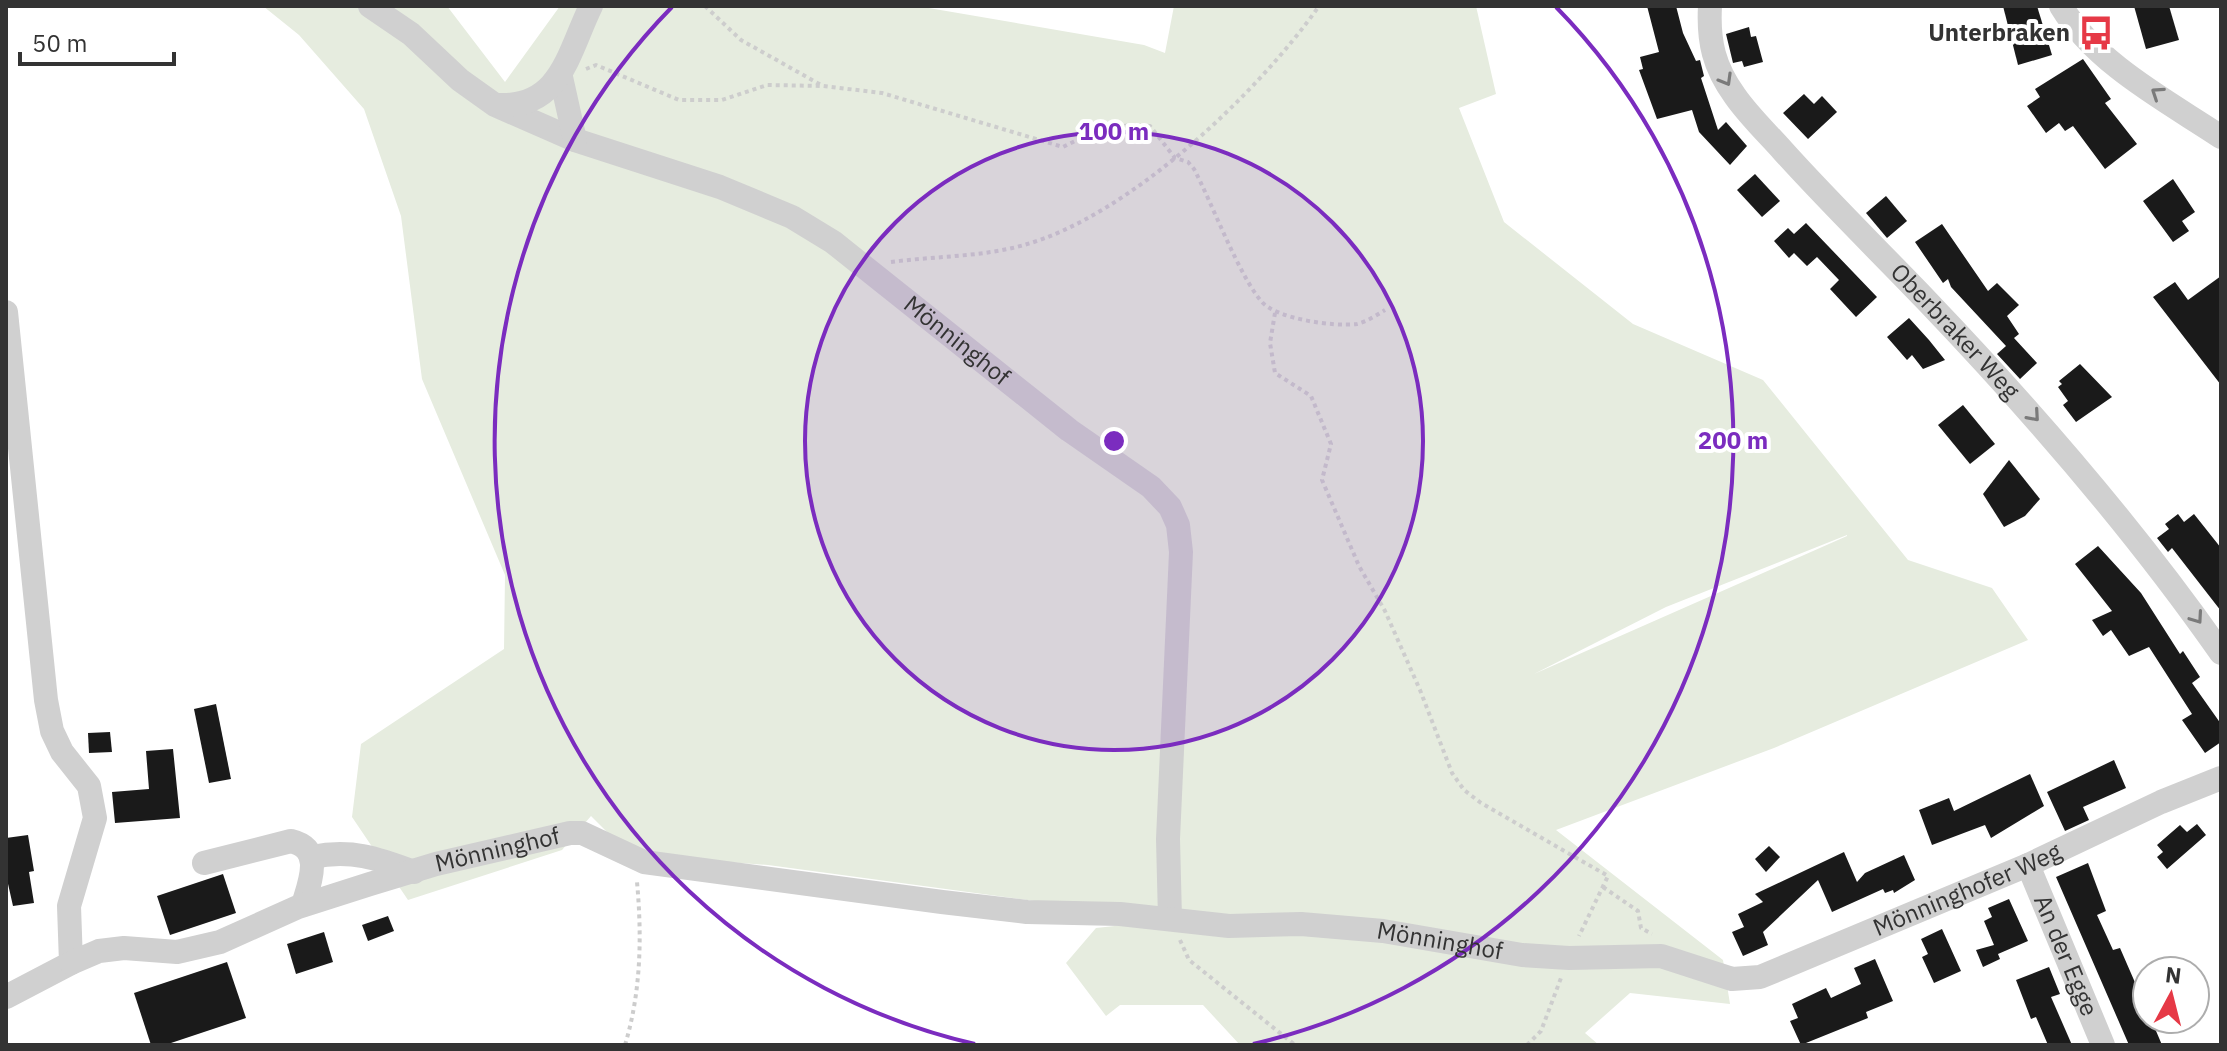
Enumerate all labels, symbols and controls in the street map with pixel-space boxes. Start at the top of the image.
bus stop icon: Unterbraken [2077,14,2115,52]
scale bar [20,16,174,66]
place label: Unterbraken [1928,16,2070,48]
text: 50 m [32,27,87,59]
one-way arrow [1716,71,1732,86]
one-way arrow [2151,88,2165,103]
text: 100 m [1079,115,1149,147]
street label: Oberbraker Weg [1884,256,2028,406]
street label: Mönninghof [898,288,1017,392]
one-way arrow [2024,406,2038,421]
text: 200 m [1698,424,1768,456]
centre of rings [1100,427,1128,455]
one-way arrow [2187,609,2202,624]
street label: Mönninghof [432,819,563,879]
street label: Mönninghofer Weg [1868,834,2067,943]
street label: An der Egge [2027,890,2106,1021]
street label: Mönninghof [1375,913,1506,966]
north arrow [2131,955,2211,1035]
text: N [2164,959,2183,990]

